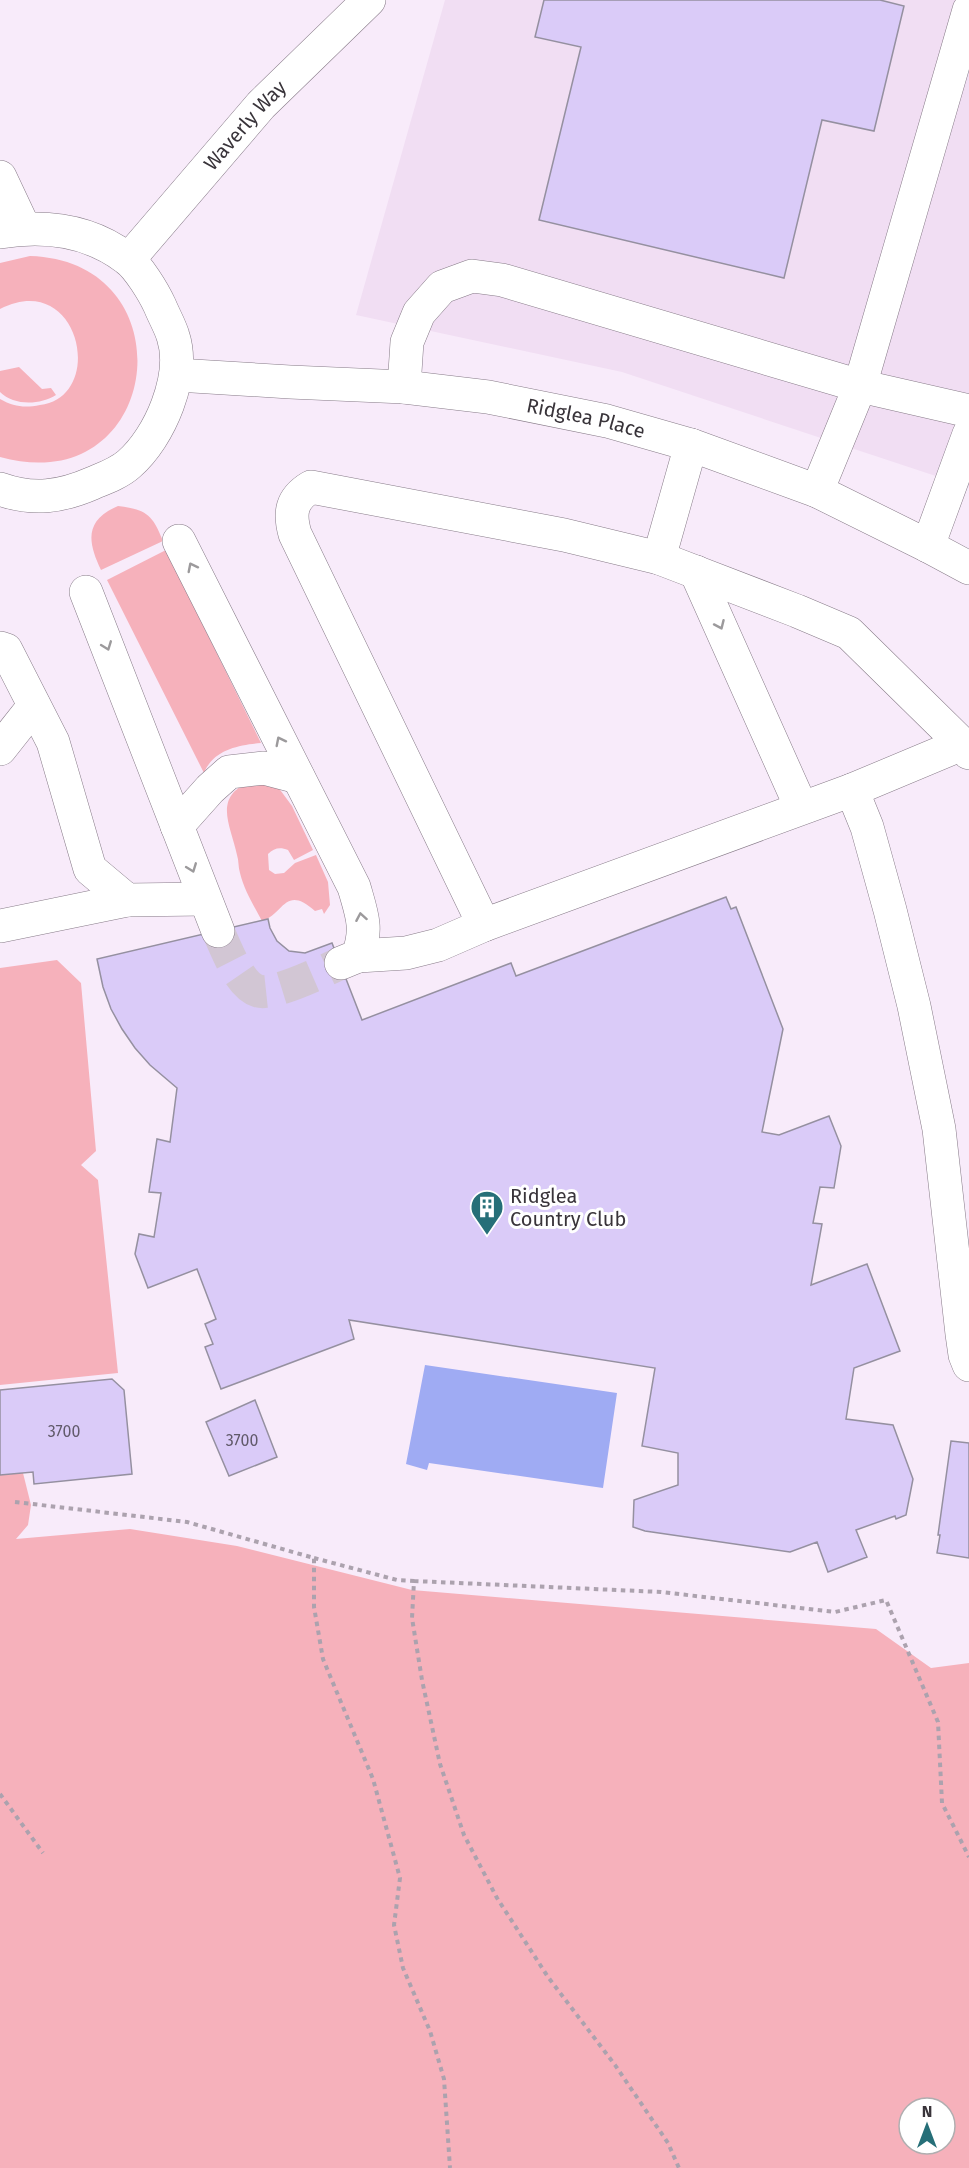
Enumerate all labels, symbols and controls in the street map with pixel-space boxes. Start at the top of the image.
street label: Waverly Way [199,75,291,175]
street label: Ridglea Place [524,393,648,443]
one-way arrow [188,562,199,573]
one-way arrow [713,619,725,630]
one-way arrow [100,641,113,651]
one-way arrow [276,737,287,747]
one-way arrow [185,862,198,872]
one-way arrow [355,913,368,923]
place label: Ridglea Country Club [510,1184,626,1231]
building icon: Ridglea Country Club [469,1189,505,1236]
house number: 3700 [48,1422,80,1441]
house number: 3700 [226,1431,258,1450]
north arrow [897,2096,957,2156]
text: N [922,2102,932,2121]

